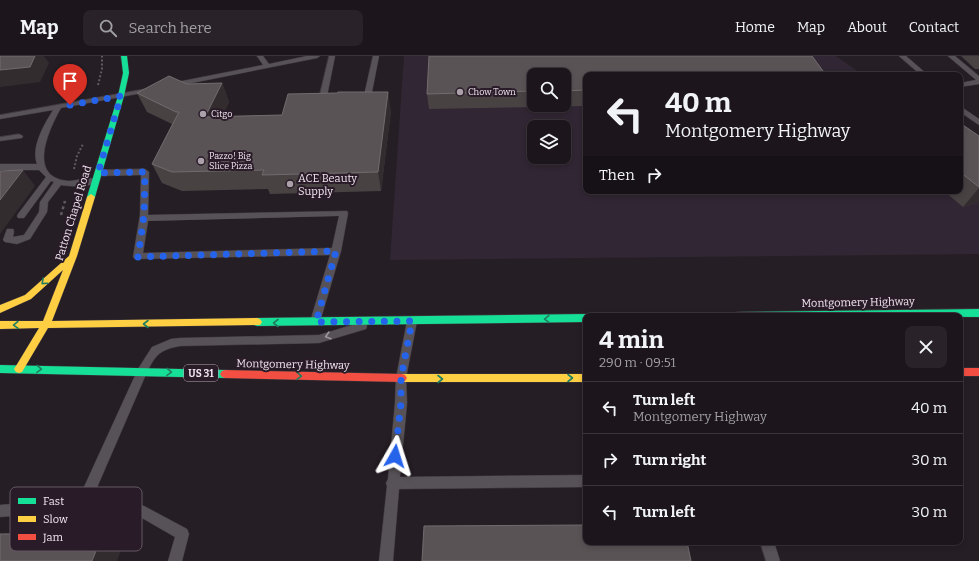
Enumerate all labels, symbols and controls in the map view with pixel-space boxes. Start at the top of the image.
search box [83,10,363,46]
text: Map [20,16,59,39]
icon: search [97,17,119,39]
text: Search here [129,19,212,37]
text: Home [735,19,775,36]
text: Map [797,19,825,36]
text: About [847,19,887,36]
text: Contact [909,19,959,36]
pin [53,64,87,105]
map controls [527,68,571,164]
button: search [527,68,571,112]
icon: arrive [59,70,81,92]
text: 40 m [665,86,732,119]
marker: Chow Town [455,87,465,97]
place label: Chow Town [468,87,516,97]
icon: left [599,88,651,140]
marker: Citgo [198,109,208,119]
place label: Citgo [211,109,232,119]
button: layers [527,120,571,164]
text: Montgomery Highway [665,120,850,142]
place label: Pazzo! Big Slice Pizza [209,151,252,171]
marker: Pazzo! Big Slice Pizza [196,156,206,166]
street label: Patton Chapel Road [53,163,94,262]
icon: right [643,164,665,186]
text: Then [599,166,635,184]
place label: ACE Beauty Supply [298,172,357,198]
marker: ACE Beauty Supply [285,179,295,189]
one-way arrow [42,277,49,284]
street label: Montgomery Highway [801,295,915,310]
one-way arrow [544,315,550,323]
one-way arrow [273,319,279,327]
one-way arrow [143,320,149,328]
one-way arrow [13,321,19,329]
text: 4 min [599,326,664,354]
button: close [905,326,947,368]
one-way arrow [325,331,332,340]
text: 290 m · 09:51 [599,355,676,370]
street label: Montgomery Highway [236,357,350,372]
one-way arrow [36,365,42,373]
road number: US 31 [184,365,218,381]
one-way arrow [166,368,172,377]
one-way arrow [296,372,302,380]
one-way arrow [567,374,573,382]
one-way arrow [437,375,443,383]
text: Turn left [633,391,695,409]
icon: left [599,397,621,419]
text: 40 m [911,399,947,417]
text: Montgomery Highway [633,409,767,424]
position arrow [374,435,416,477]
icon: right [599,449,621,471]
text: Turn right [633,451,706,469]
text: 30 m [912,451,947,469]
legend [10,487,142,551]
text: Fast [43,495,64,508]
icon: left [599,501,621,523]
text: Turn left [633,503,695,521]
text: 30 m [912,503,947,521]
text: Slow [43,513,68,526]
text: Jam [42,531,63,544]

